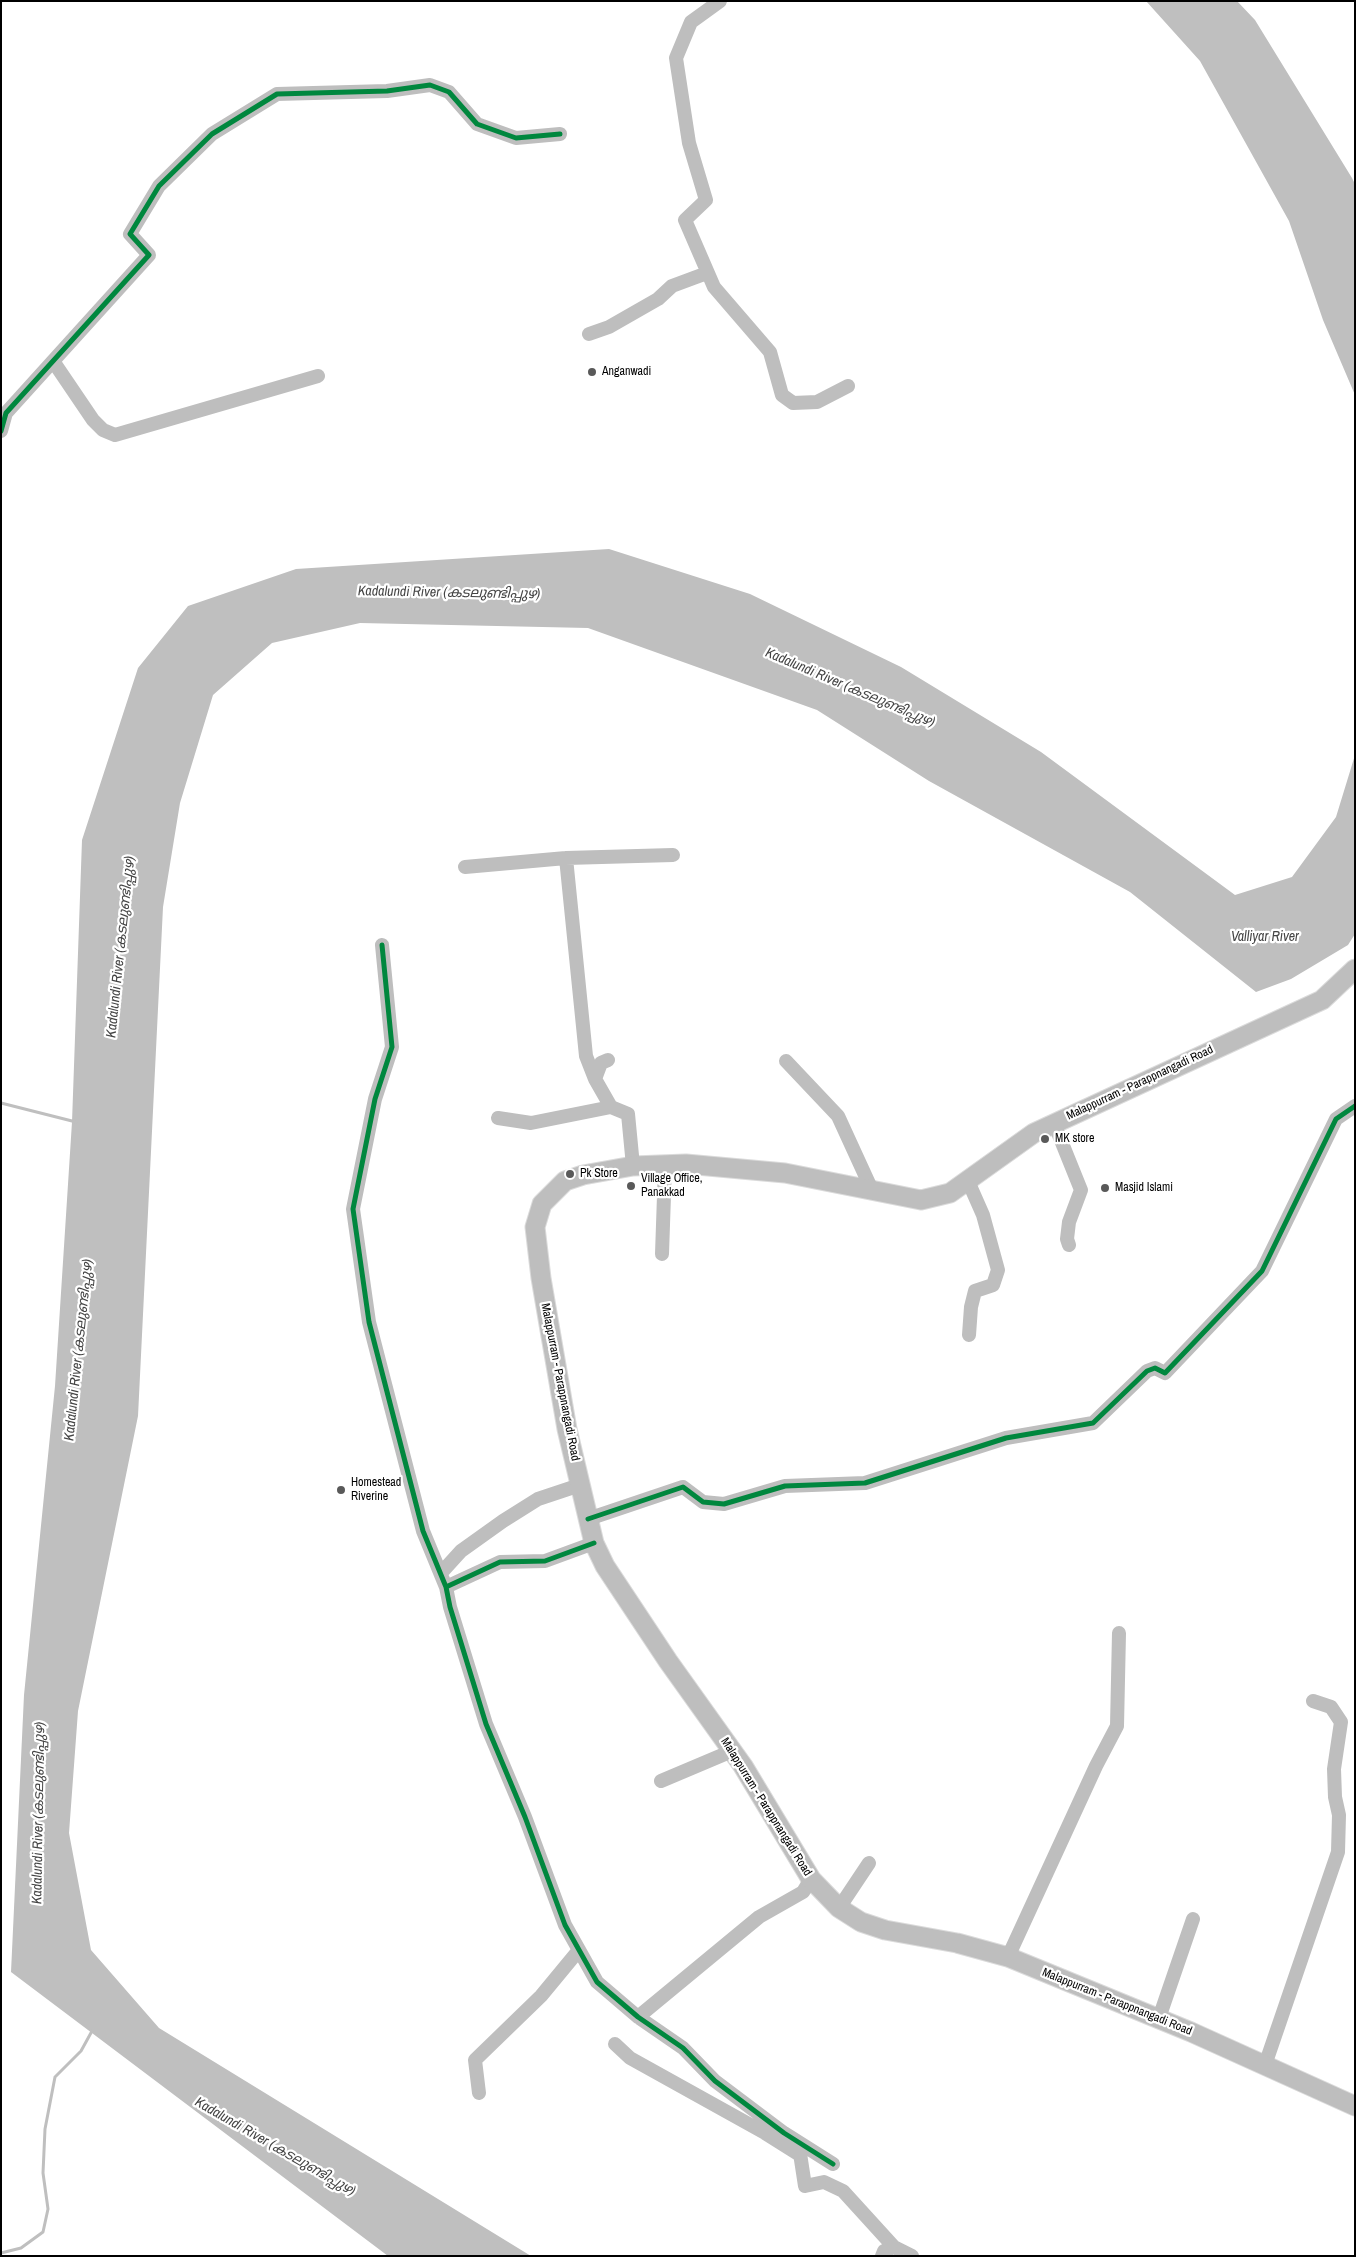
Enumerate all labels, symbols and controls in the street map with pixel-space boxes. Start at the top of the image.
place label: Anganwadi [602,365,651,379]
marker: Anganwadi [586,366,598,378]
water label: Kadalundi River (കടലുണ്ടിപ്പുഴ) [358,583,540,603]
water label: Kadalundi River (കടലുണ്ടിപ്പുഴ) [763,645,937,731]
water label: Kadalundi River (കടലുണ്ടിപ്പുഴ) [103,855,139,1039]
water label: Valliyar River [1231,929,1299,945]
street label: Malappurram - Parappnangadi Road [1064,1043,1216,1123]
place label: MK store [1055,1132,1094,1146]
marker: MK store [1039,1133,1051,1145]
place label: Pk Store [580,1167,618,1181]
marker: Pk Store [564,1168,576,1180]
place label: Village Office, Panakkad [641,1172,702,1200]
marker: Village Office, Panakkad [625,1180,637,1192]
place label: Masjid Islami [1115,1181,1173,1195]
marker: Masjid Islami [1099,1182,1111,1194]
water label: Kadalundi River (കടലുണ്ടിപ്പുഴ) [61,1258,97,1442]
street label: Malappurram - Parappnangadi Road [538,1302,582,1462]
place label: Homestead Riverine [351,1476,401,1504]
marker: Homestead Riverine [335,1484,347,1496]
water label: Kadalundi River (കടലുണ്ടിപ്പുഴ) [29,1722,49,1904]
street label: Malappurram - Parappnangadi Road [717,1735,815,1879]
street label: Malappurram - Parappnangadi Road [1040,1965,1194,2039]
water label: Kadalundi River (കടലുണ്ടിപ്പുഴ) [192,2094,358,2200]

